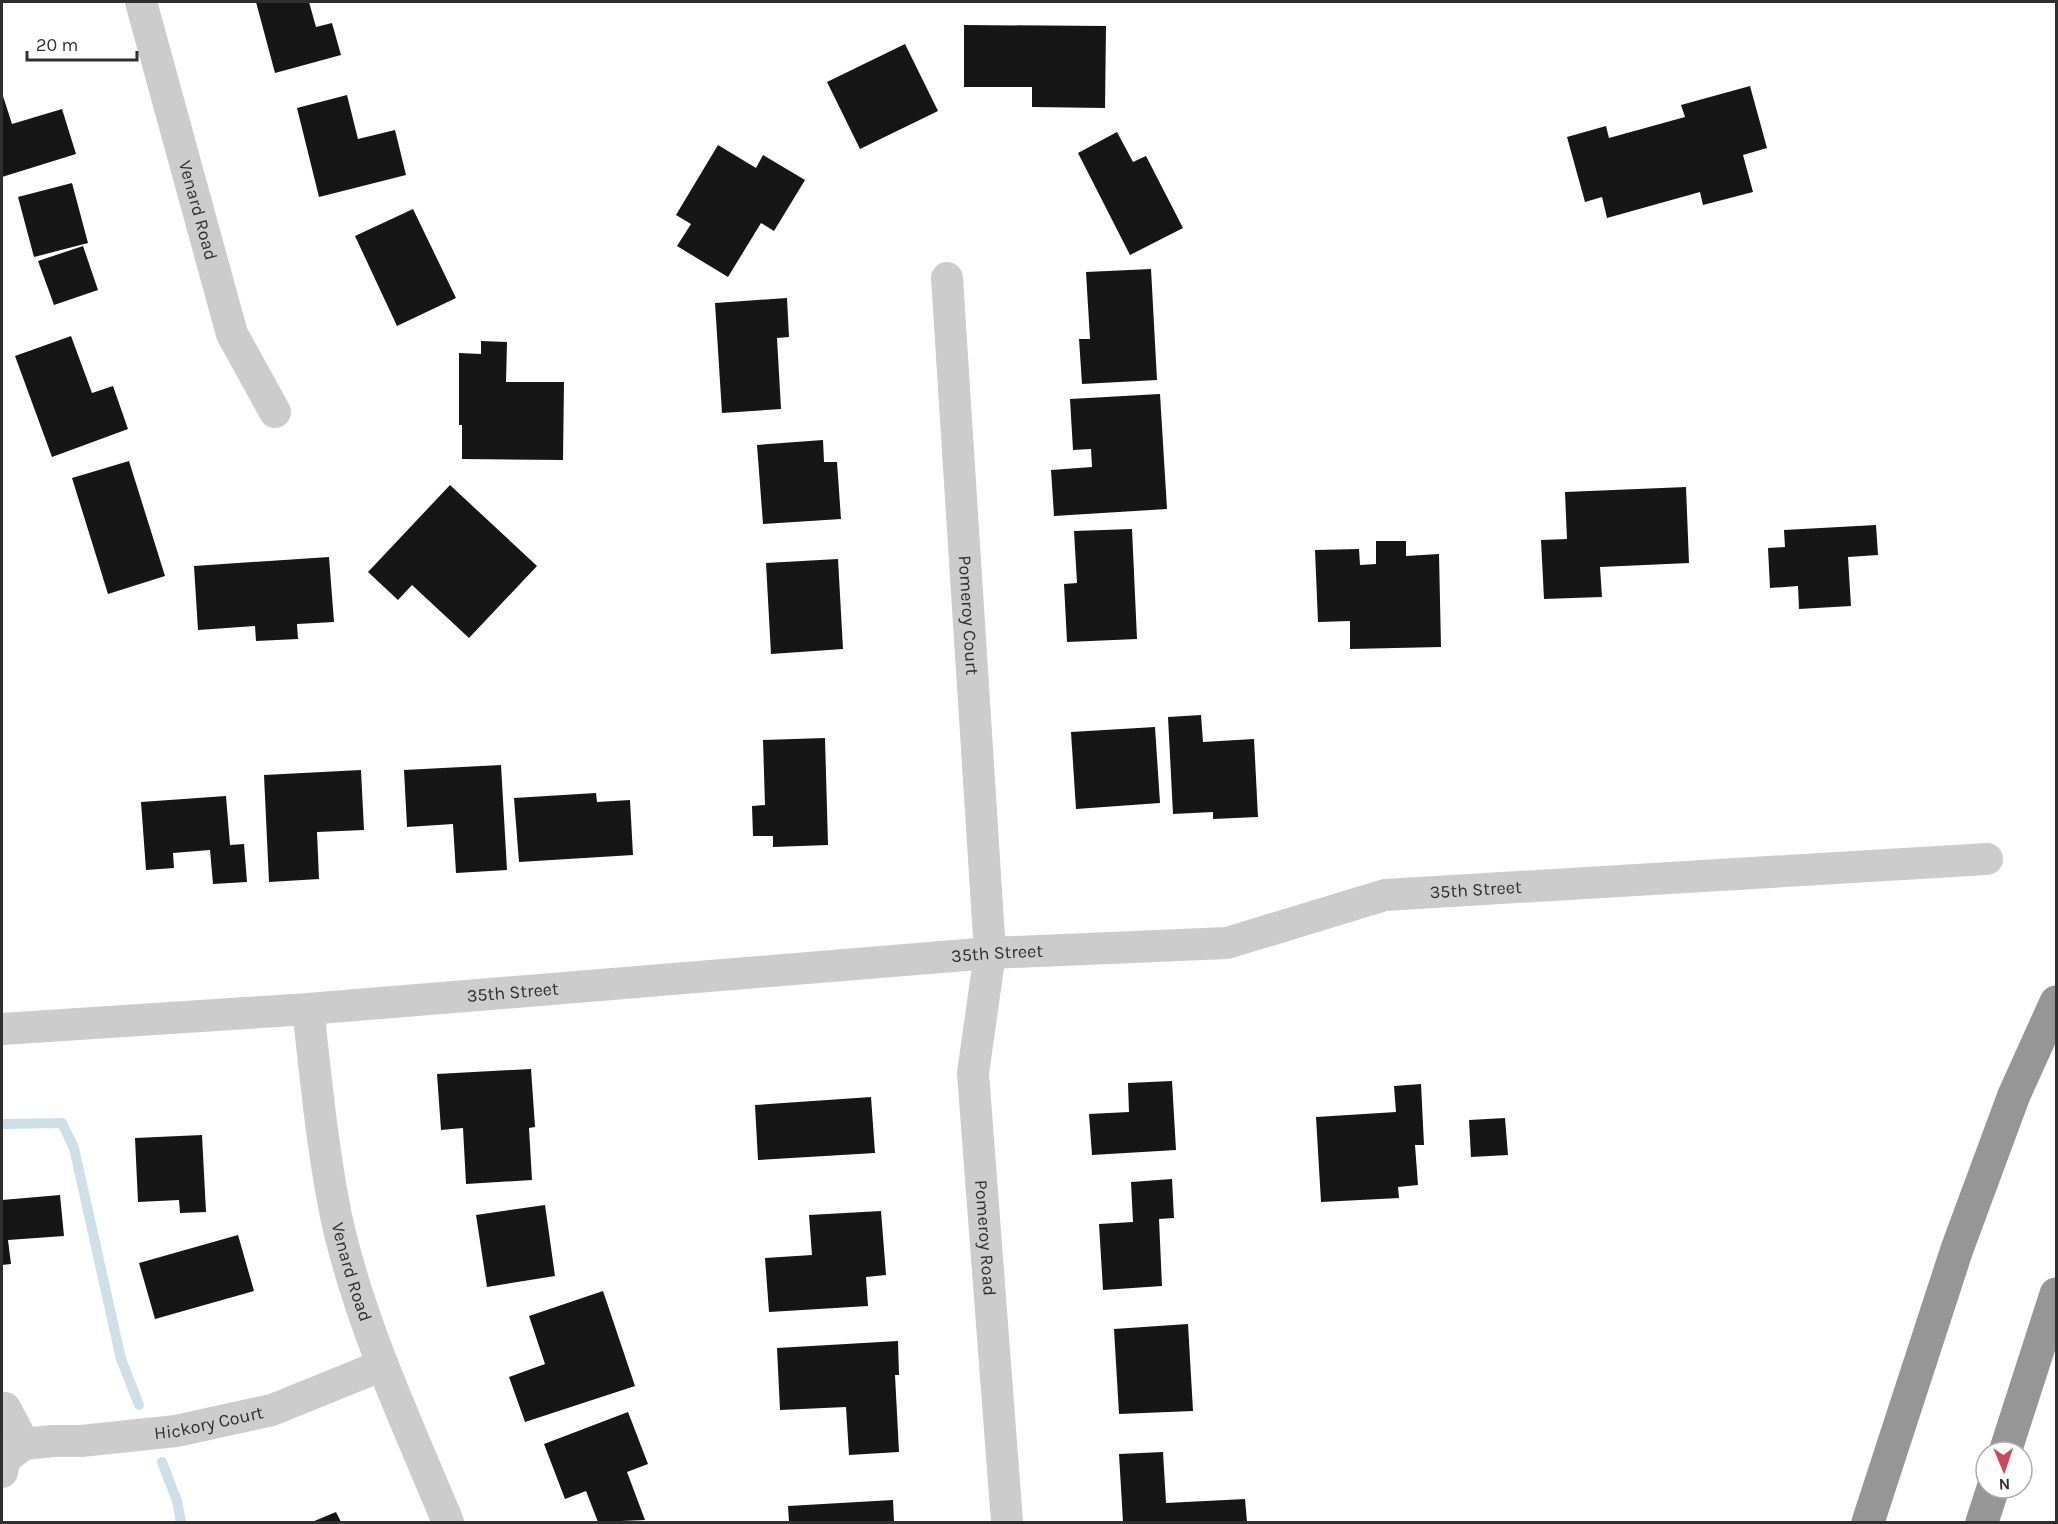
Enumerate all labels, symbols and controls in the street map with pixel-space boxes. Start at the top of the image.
scale bar [27,24,136,62]
text: 20 m [36,34,78,56]
street label: Venard Road [174,158,222,263]
street label: Pomeroy Court [954,555,983,676]
street label: 35th Street [1429,876,1522,903]
street label: 35th Street [950,940,1044,967]
street label: 35th Street [466,977,560,1007]
street label: Pomeroy Road [970,1179,1001,1297]
street label: Venard Road [327,1220,377,1325]
street label: Hickory Court [153,1401,265,1444]
north arrow [1974,1440,2034,1500]
text: N [1998,1475,2011,1494]

